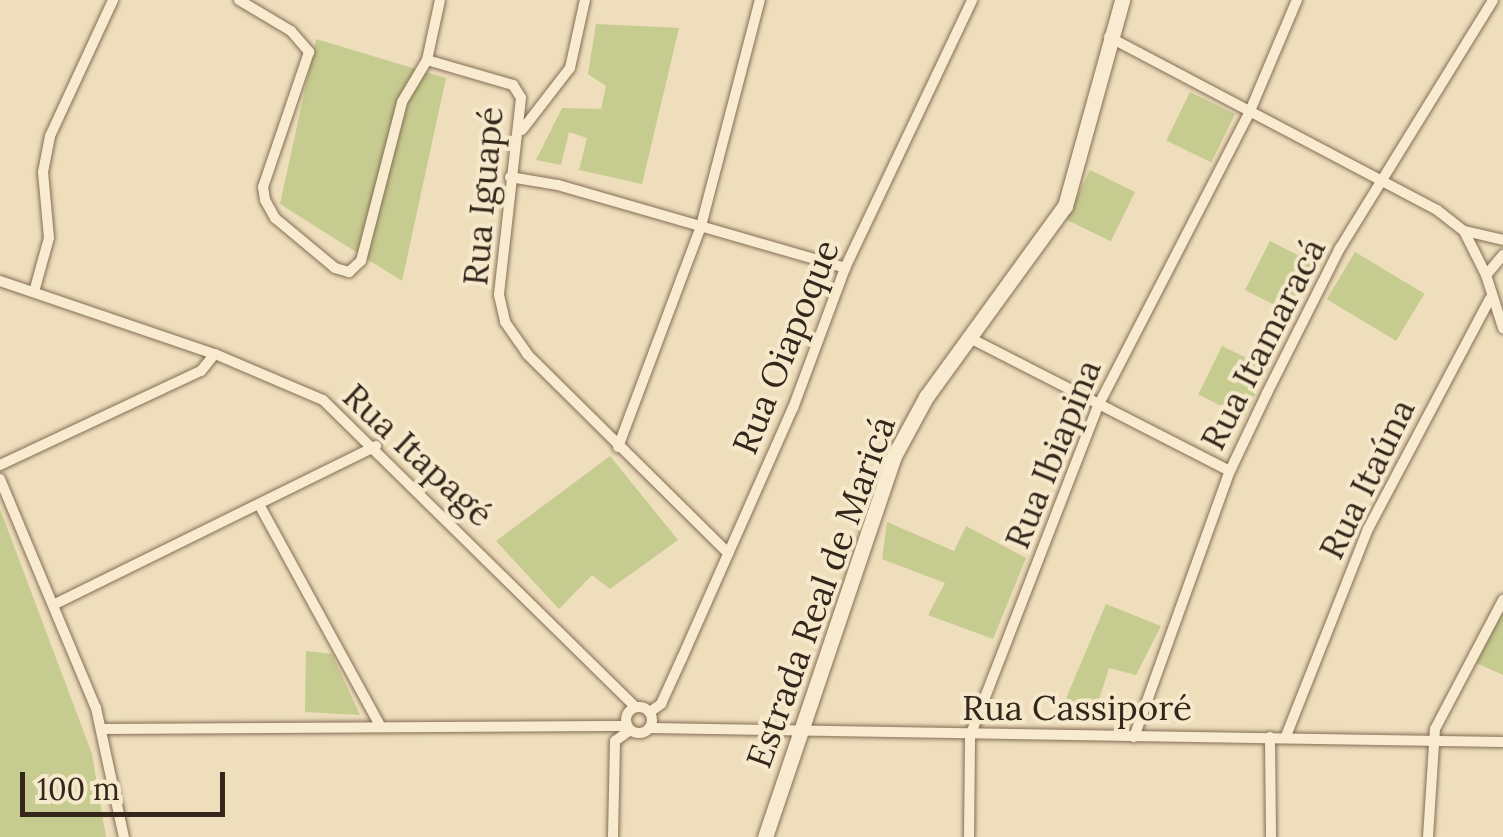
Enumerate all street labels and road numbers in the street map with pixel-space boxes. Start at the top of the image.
street label: Rua Iguapé [454,105,512,287]
street label: Rua Itamaracá [1192,231,1334,457]
street label: Rua Oiapoque [724,234,848,460]
street label: Rua Ibiapina [996,353,1110,555]
street label: Rua Itapagé [334,375,502,535]
street label: Rua Itaúna [1310,392,1424,566]
street label: Estrada Real de Maricá [738,411,904,773]
street label: Rua Cassiporé [962,687,1192,729]

